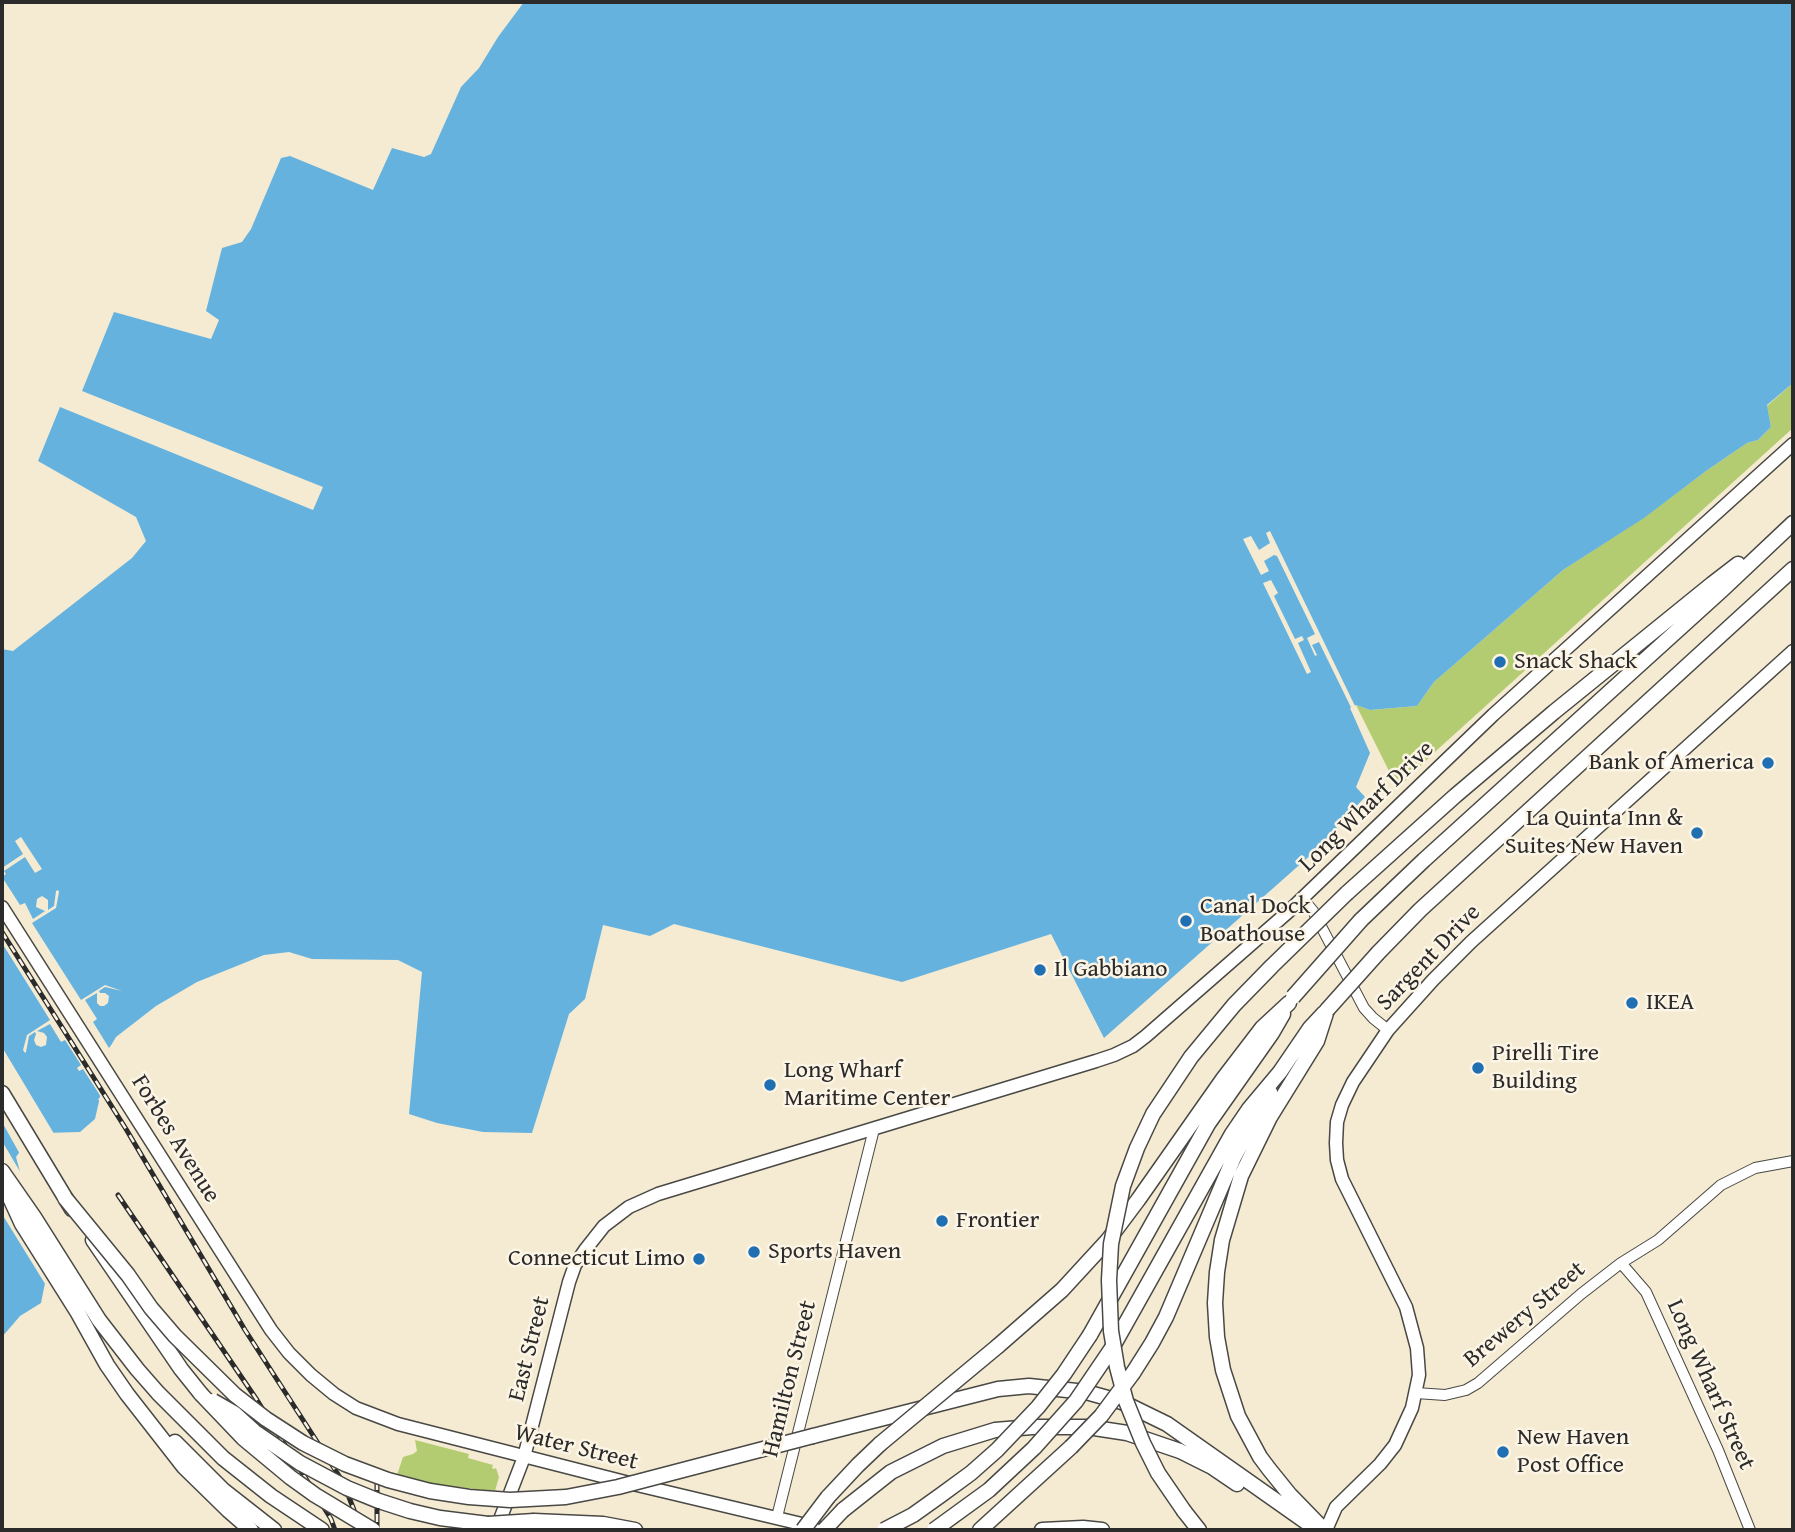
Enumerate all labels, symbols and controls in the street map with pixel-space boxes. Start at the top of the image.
place label: Snack Shack [1514,648,1637,676]
marker: Snack Shack [1492,654,1508,670]
street label: Long Wharf Drive [1293,735,1441,879]
place label: Bank of America [1589,749,1754,777]
marker: Bank of America [1760,755,1776,771]
place label: La Quinta Inn & Suites New Haven [1505,805,1683,861]
marker: La Quinta Inn & Suites New Haven [1689,825,1705,841]
place label: Canal Dock Boathouse [1200,893,1311,949]
street label: Sargent Drive [1371,899,1487,1017]
marker: Canal Dock Boathouse [1178,913,1194,929]
place label: Il Gabbiano [1054,956,1168,984]
marker: Il Gabbiano [1032,962,1048,978]
place label: IKEA [1646,989,1694,1017]
marker: IKEA [1624,995,1640,1011]
place label: Pirelli Tire Building [1492,1040,1599,1096]
place label: Long Wharf Maritime Center [784,1057,950,1113]
marker: Pirelli Tire Building [1470,1060,1486,1076]
street label: Forbes Avenue [124,1070,226,1208]
marker: Long Wharf Maritime Center [762,1077,778,1093]
place label: Frontier [956,1207,1039,1235]
marker: Frontier [934,1213,950,1229]
place label: Sports Haven [768,1238,901,1266]
marker: Sports Haven [746,1244,762,1260]
place label: Connecticut Limo [508,1245,685,1273]
marker: Connecticut Limo [691,1251,707,1267]
street label: Brewery Street [1458,1256,1592,1374]
street label: East Street [503,1293,557,1405]
street label: Long Wharf Street [1660,1295,1760,1475]
street label: Hamilton Street [757,1298,823,1460]
street label: Water Street [511,1419,641,1477]
place label: New Haven Post Office [1517,1424,1629,1480]
marker: New Haven Post Office [1495,1444,1511,1460]

